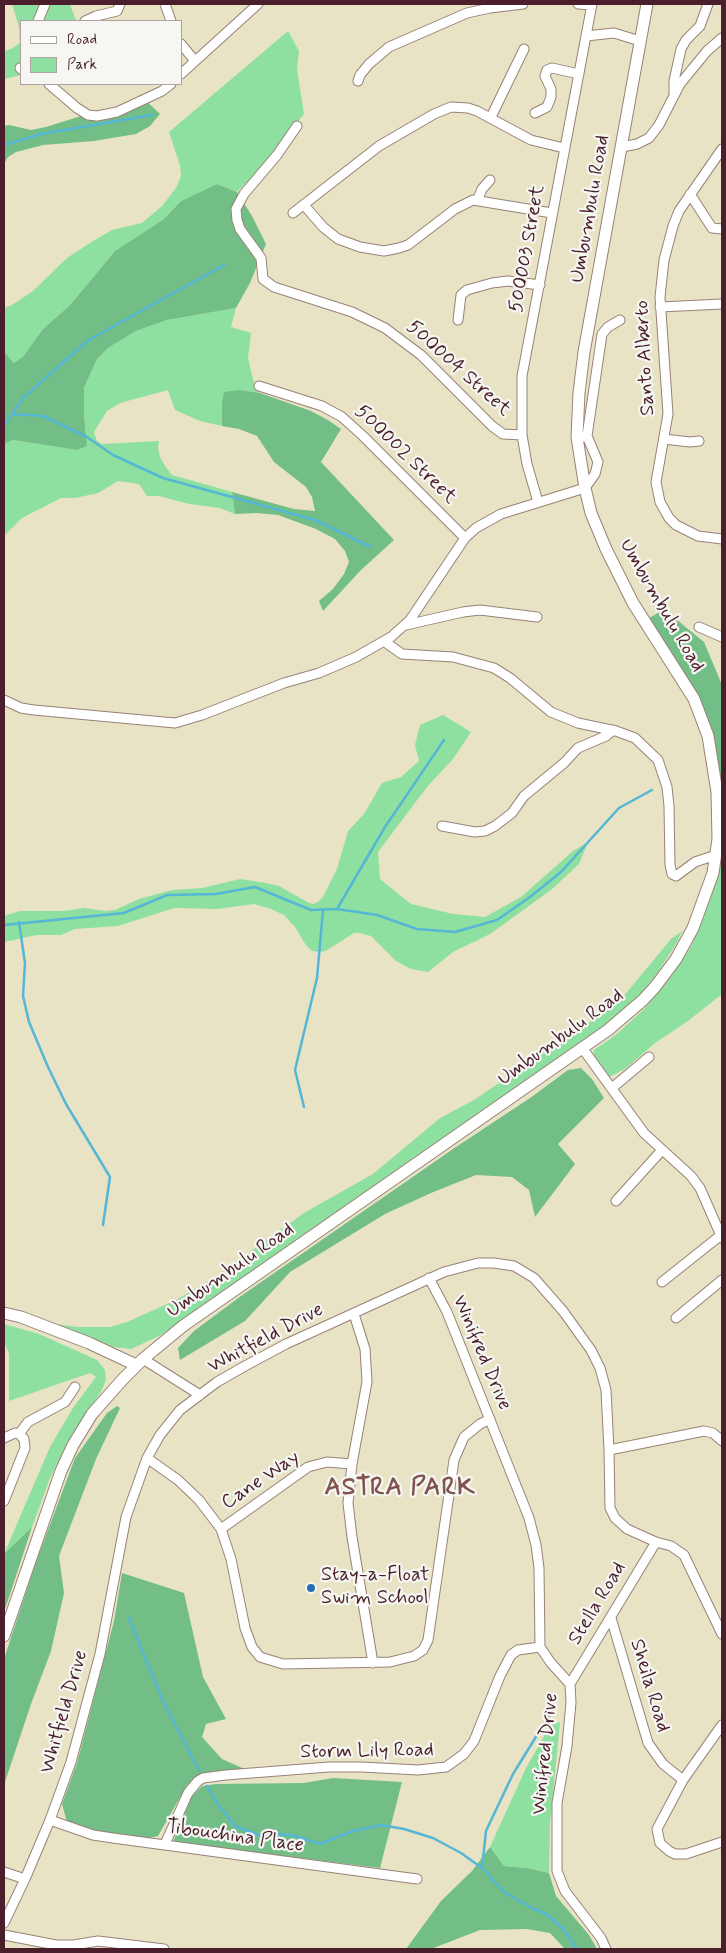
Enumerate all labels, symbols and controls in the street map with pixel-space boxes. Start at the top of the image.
legend [20,20,182,85]
text: Road [67,30,97,50]
text: Park [67,55,97,75]
street label: Umbumbulu Road [566,133,616,285]
street label: 500003 Street [505,183,551,315]
street label: Santo Alberto [631,300,661,416]
street label: 500004 Street [401,316,515,422]
street label: 500002 Street [349,400,461,510]
street label: Umbumbulu Road [613,535,709,677]
street label: Umbumbulu Road [493,984,629,1092]
street label: Umbumbulu Road [163,1218,299,1324]
street label: Winifred Drive [446,1292,516,1414]
street label: Whitfield Drive [204,1299,328,1379]
street label: Cane Way [217,1446,305,1516]
district label: ASTRA PARK [322,1474,478,1504]
street label: Stella Road [564,1558,632,1650]
place label: Stay-a-Float Swim School [321,1564,429,1611]
marker: Stay-a-Float Swim School [305,1582,317,1594]
street label: Sheila Road [623,1637,675,1735]
street label: Whitfield Drive [36,1648,94,1776]
street label: Winifred Drive [528,1692,564,1816]
street label: Storm Lily Road [300,1739,434,1765]
street label: Tibouchina Place [165,1816,305,1858]

